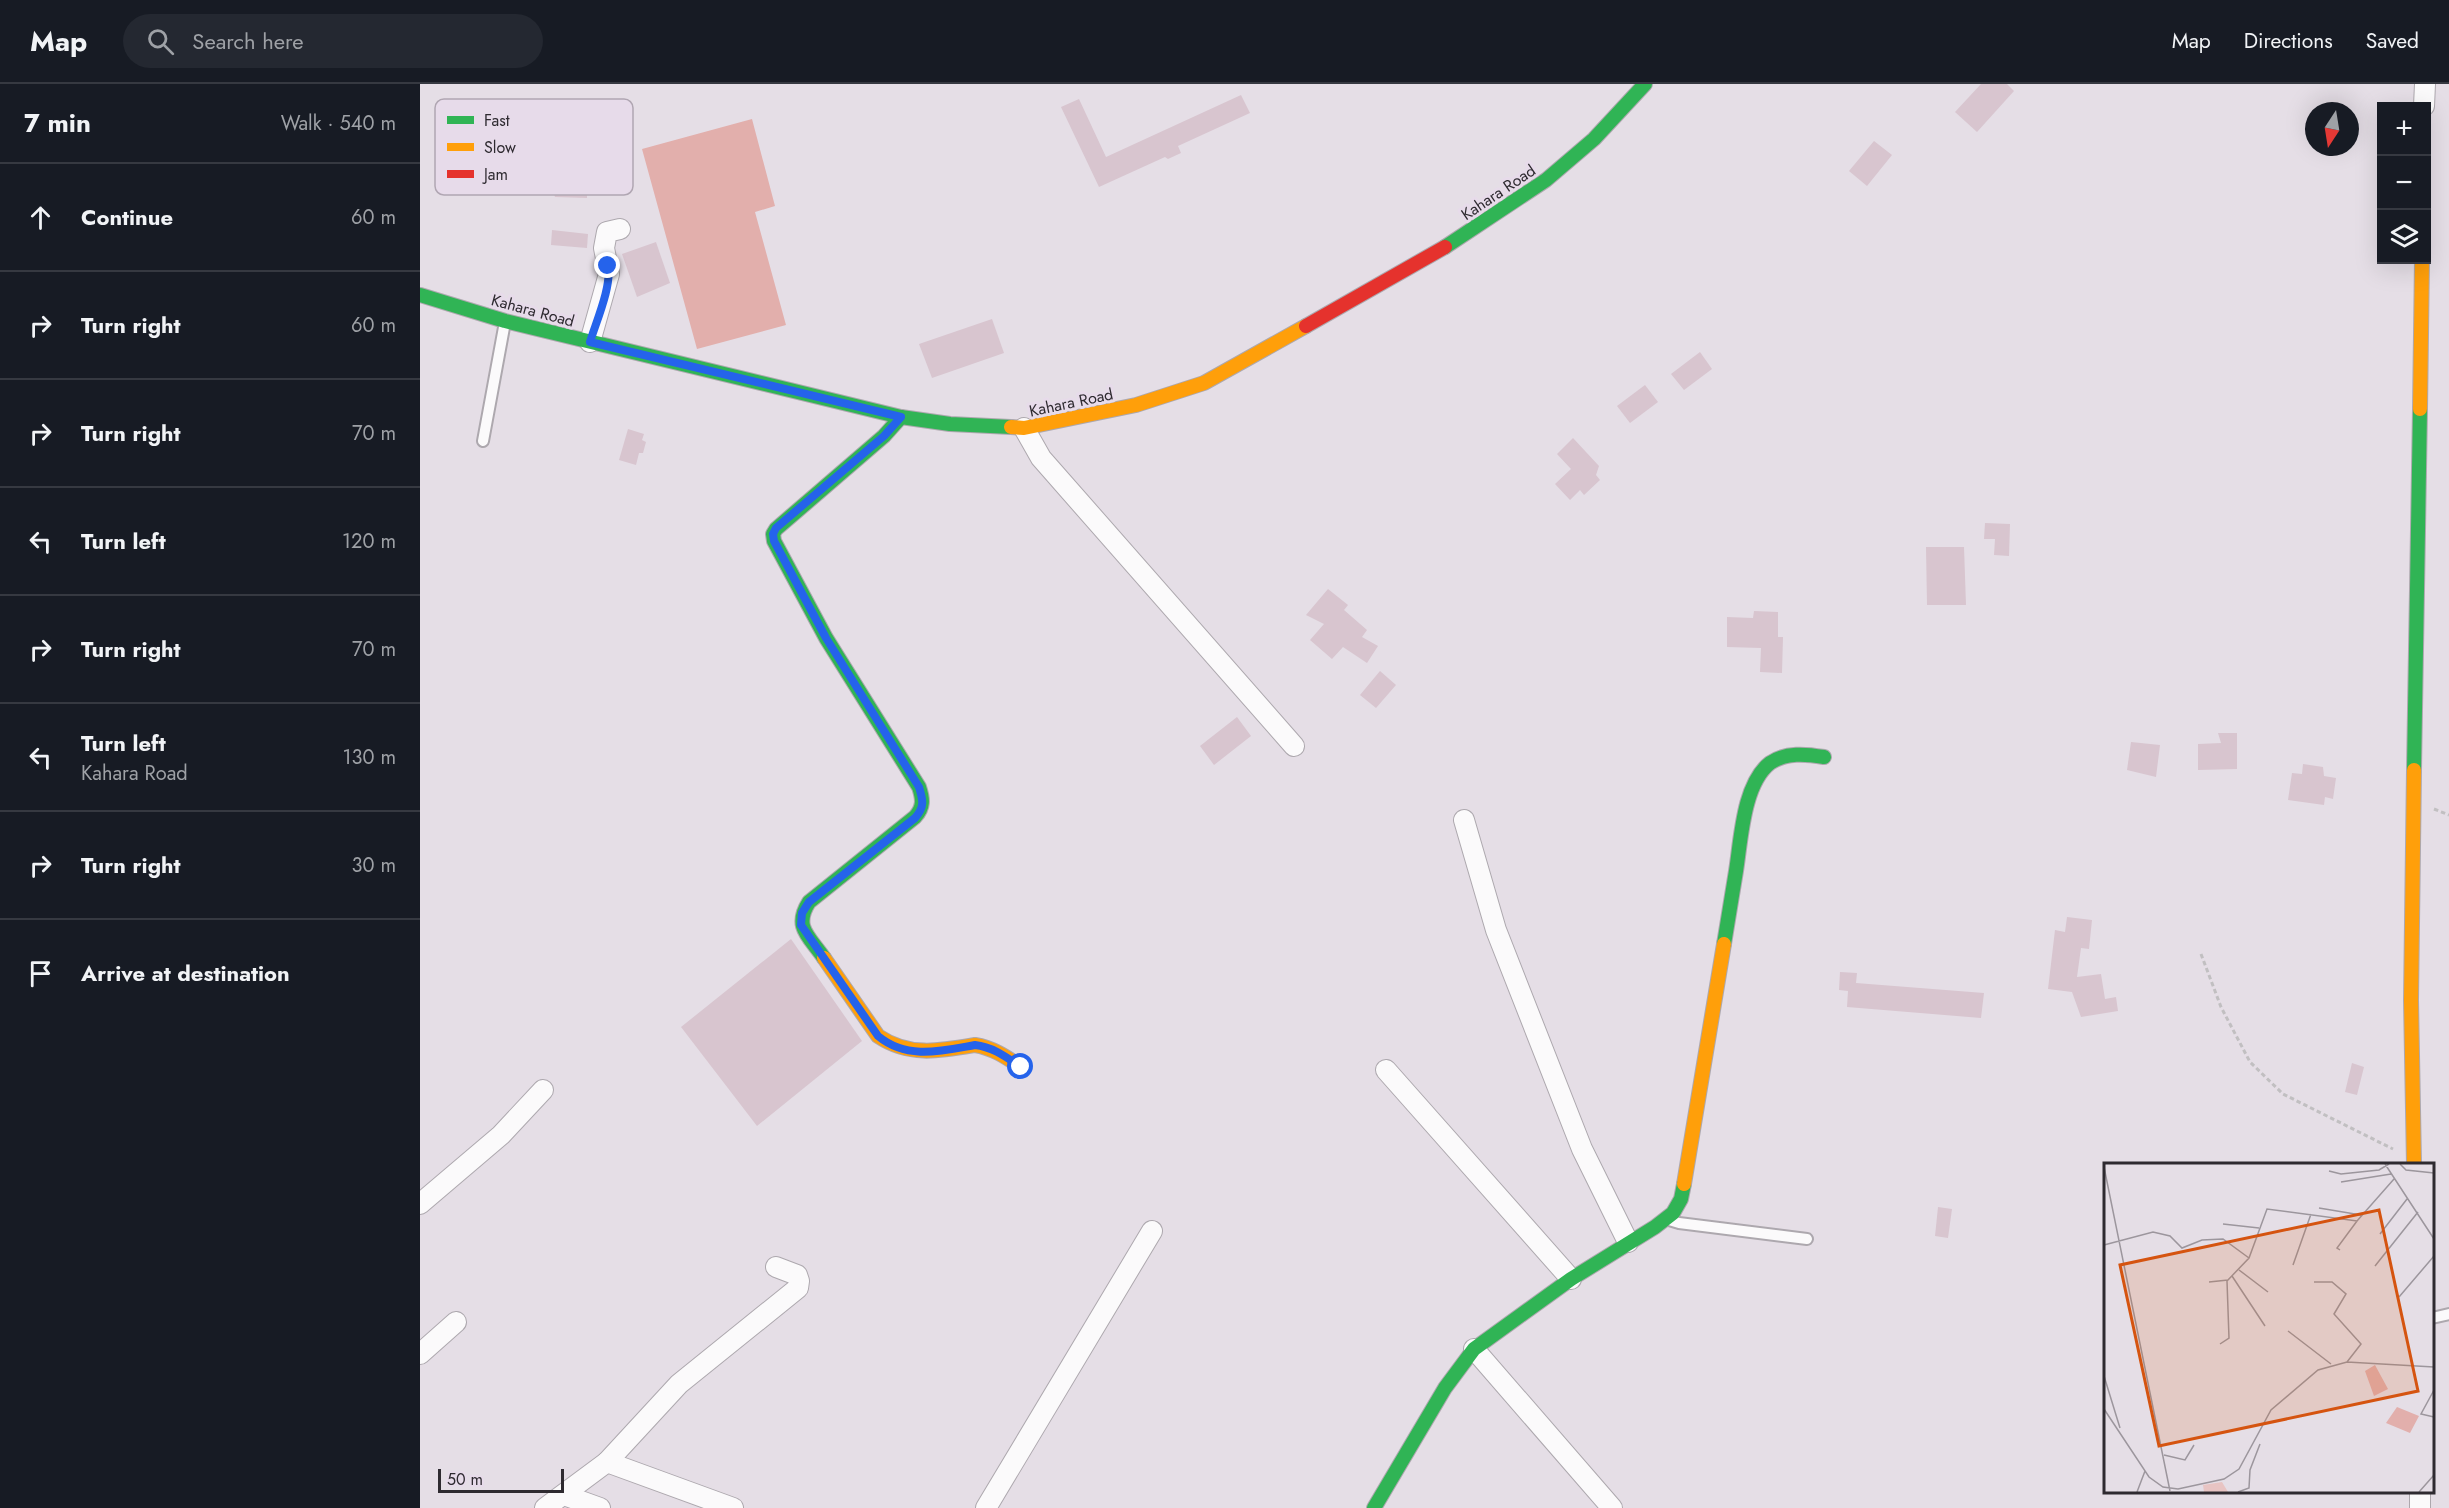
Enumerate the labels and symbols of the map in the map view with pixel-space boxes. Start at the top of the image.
legend [435,99,633,195]
north arrow [2305,102,2359,156]
text: Fast [484,109,510,132]
text: Slow [484,136,516,159]
street label: Kahara Road [1456,159,1540,226]
text: Jam [482,163,508,186]
route end [594,252,620,278]
street label: Kahara Road [489,288,577,333]
street label: Kahara Road [1027,382,1115,423]
route start [1007,1053,1033,1079]
inset map [2104,1163,2434,1493]
scale bar [438,1466,564,1494]

